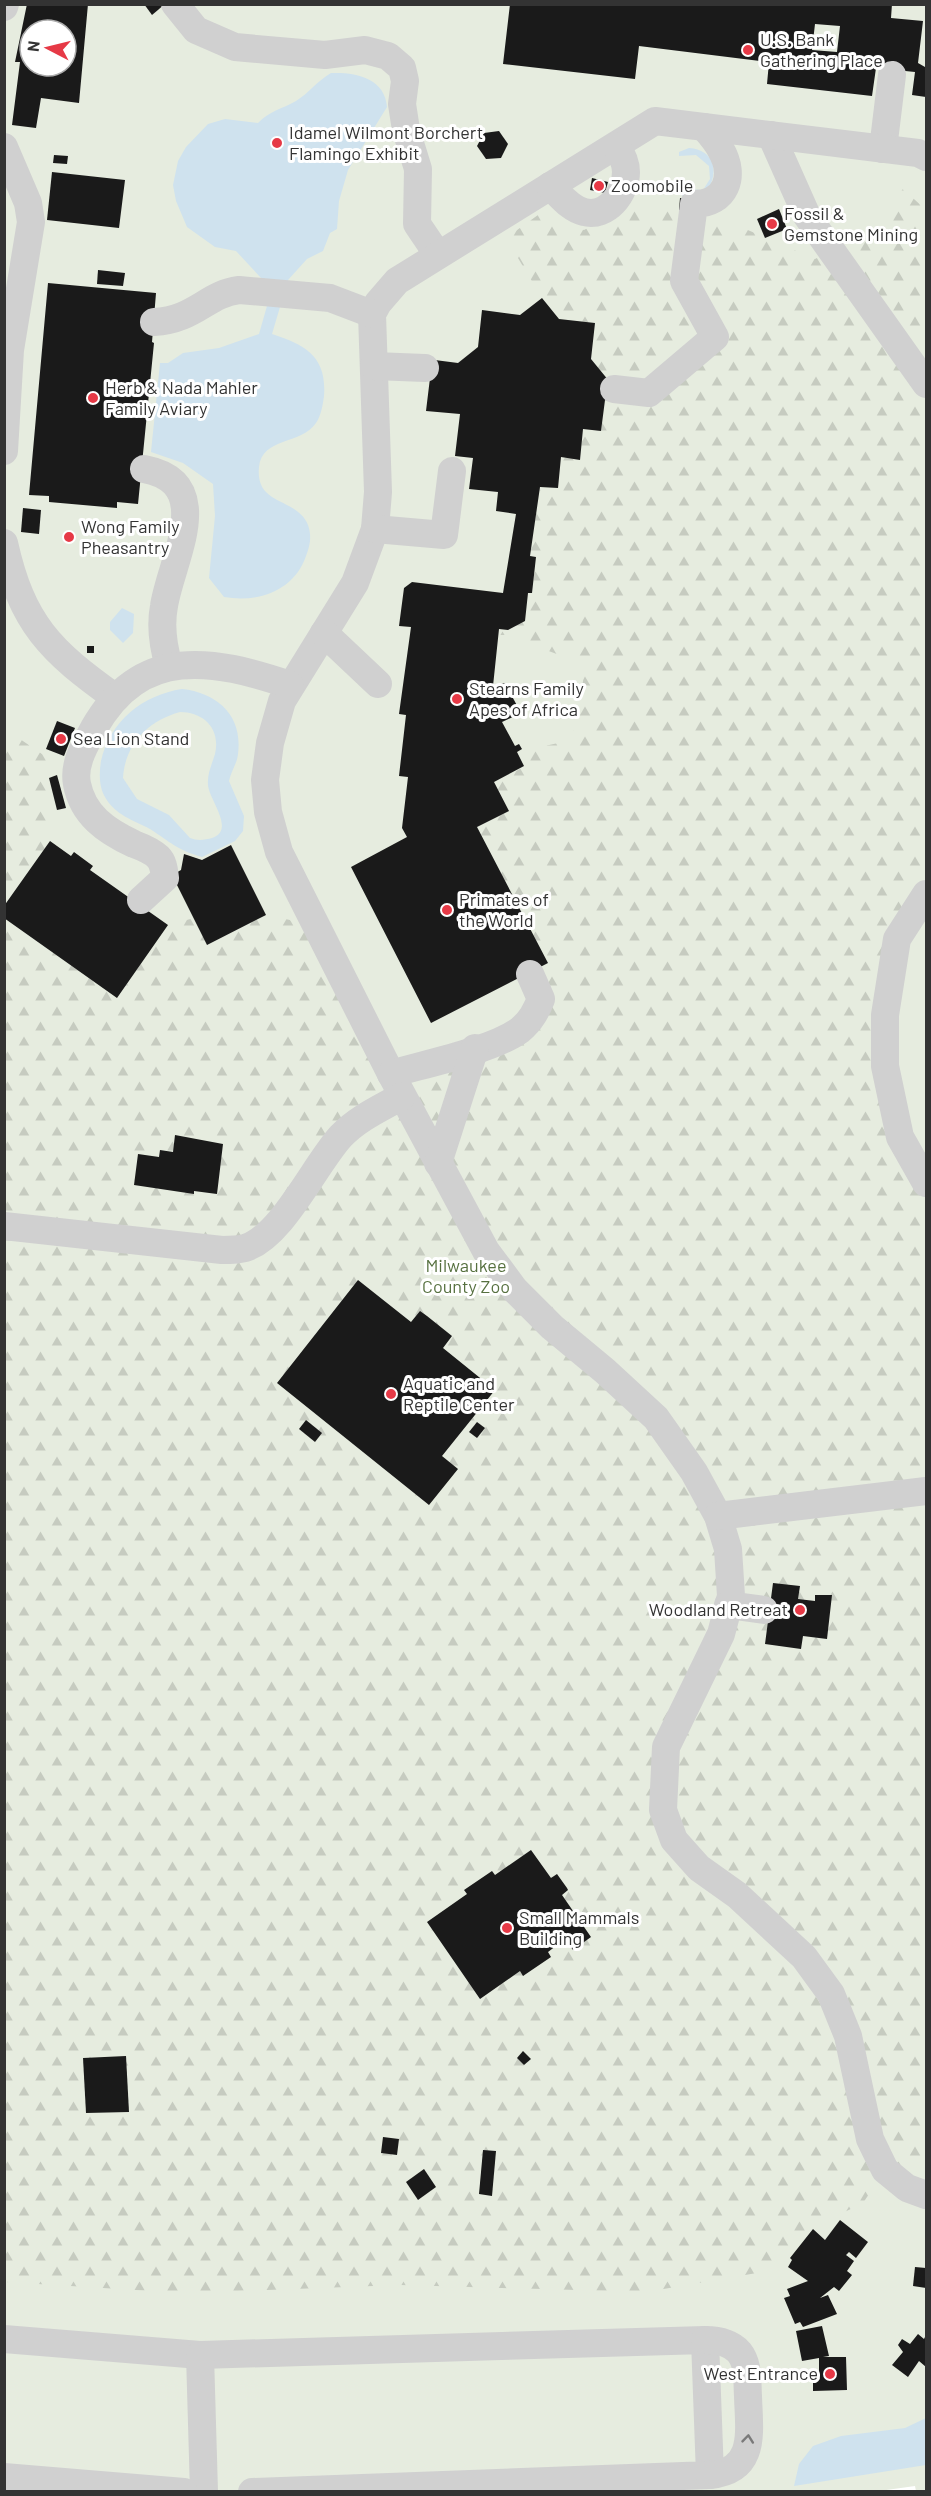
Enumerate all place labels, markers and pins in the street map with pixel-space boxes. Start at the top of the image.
place label: U.S. Bank Gathering Place [760,28,883,71]
marker: U.S. Bank Gathering Place [741,43,755,57]
place label: Idamel Wilmont Borchert Flamingo Exhibit [289,121,483,164]
marker: Idamel Wilmont Borchert Flamingo Exhibit [270,136,284,150]
place label: Zoomobile [611,174,693,196]
marker: Zoomobile [592,179,606,193]
place label: Fossil & Gemstone Mining [784,202,918,245]
marker: Fossil & Gemstone Mining [765,217,779,231]
place label: Herb & Nada Mahler Family Aviary [105,376,258,419]
marker: Herb & Nada Mahler Family Aviary [86,391,100,405]
place label: Wong Family Pheasantry [81,515,179,558]
marker: Wong Family Pheasantry [62,530,76,544]
place label: Stearns Family Apes of Africa [469,677,584,720]
marker: Stearns Family Apes of Africa [450,692,464,706]
place label: Sea Lion Stand [73,727,189,749]
marker: Sea Lion Stand [54,732,68,746]
place label: Primates of the World [459,888,549,931]
marker: Primates of the World [440,903,454,917]
place label: Aquatic and Reptile Center [403,1372,515,1415]
marker: Aquatic and Reptile Center [384,1387,398,1401]
place label: Woodland Retreat [649,1598,788,1620]
marker: Woodland Retreat [793,1603,807,1617]
place label: Small Mammals Building [519,1906,639,1949]
marker: Small Mammals Building [500,1921,514,1935]
place label: West Entrance [704,2362,818,2384]
marker: West Entrance [823,2367,837,2381]

